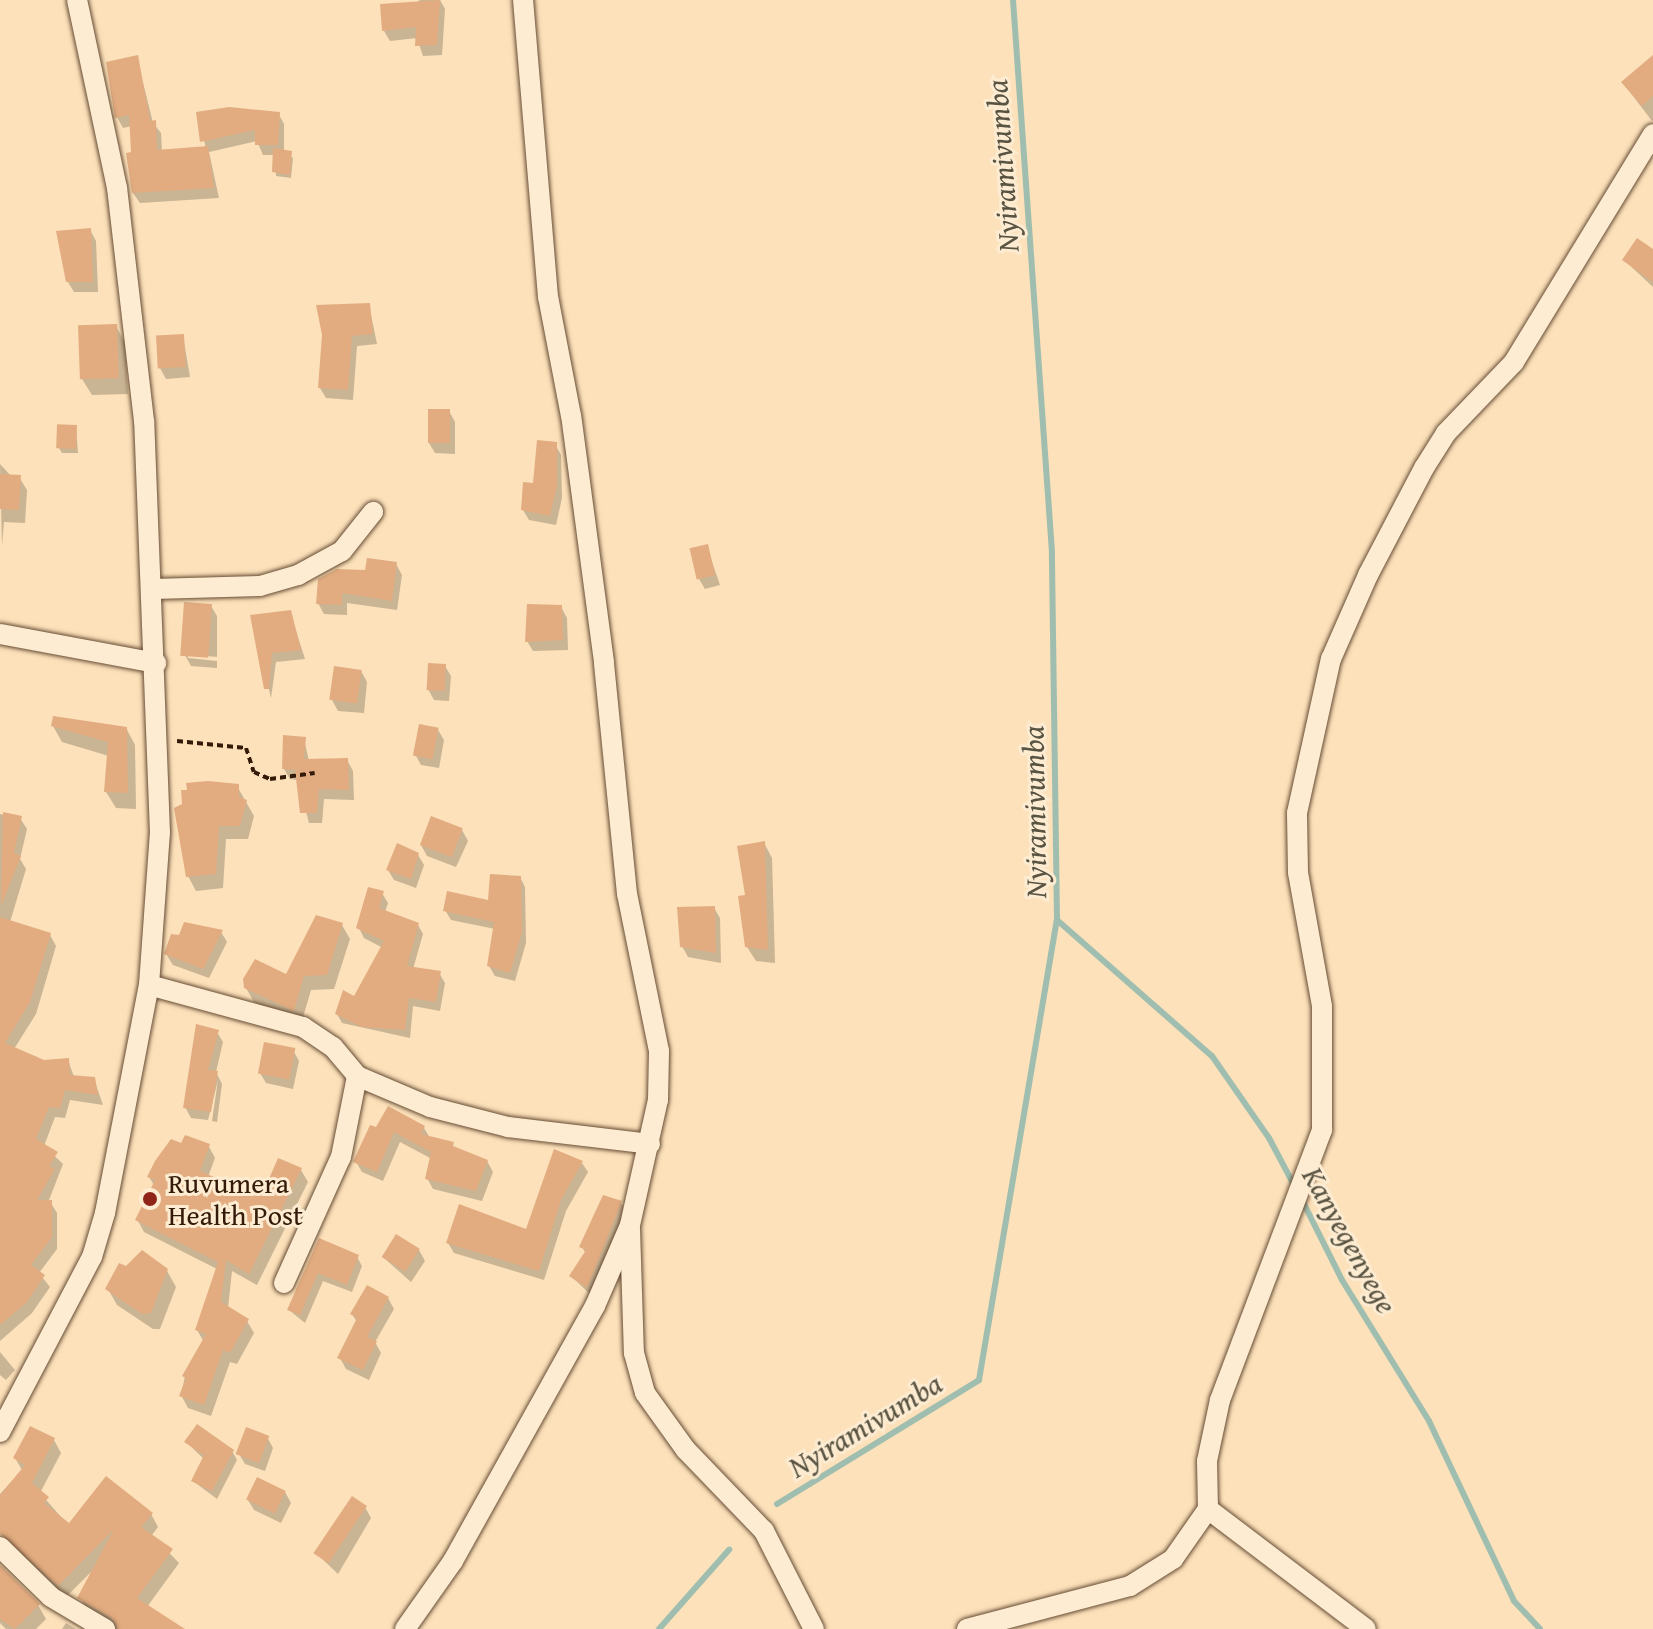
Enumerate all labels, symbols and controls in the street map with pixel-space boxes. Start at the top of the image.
water label: Nyiramivumba [978,79,1026,253]
water label: Nyiramivumba [1014,725,1054,899]
water label: Kanyegenyege [1295,1160,1405,1320]
place label: Ruvumera Health Post [168,1166,303,1232]
marker: Ruvumera Health Post [139,1188,161,1210]
water label: Nyiramivumba [782,1365,948,1485]

